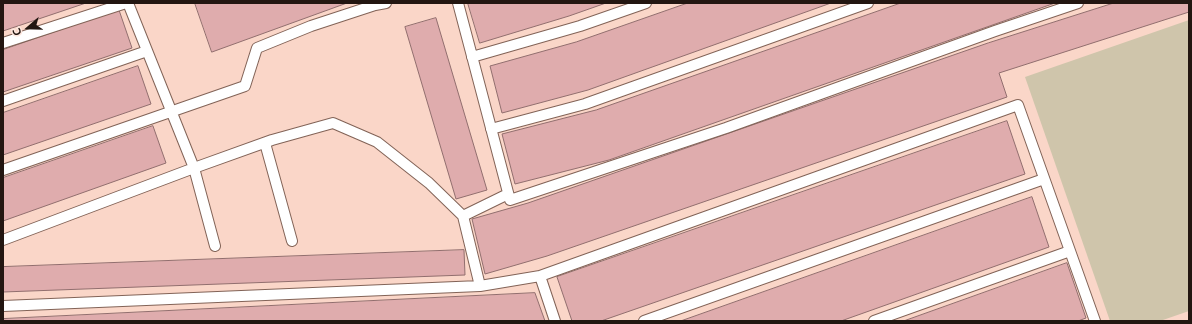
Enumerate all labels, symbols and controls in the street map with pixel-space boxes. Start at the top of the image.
north arrow [8,8,48,48]
text: С [10,27,24,37]

